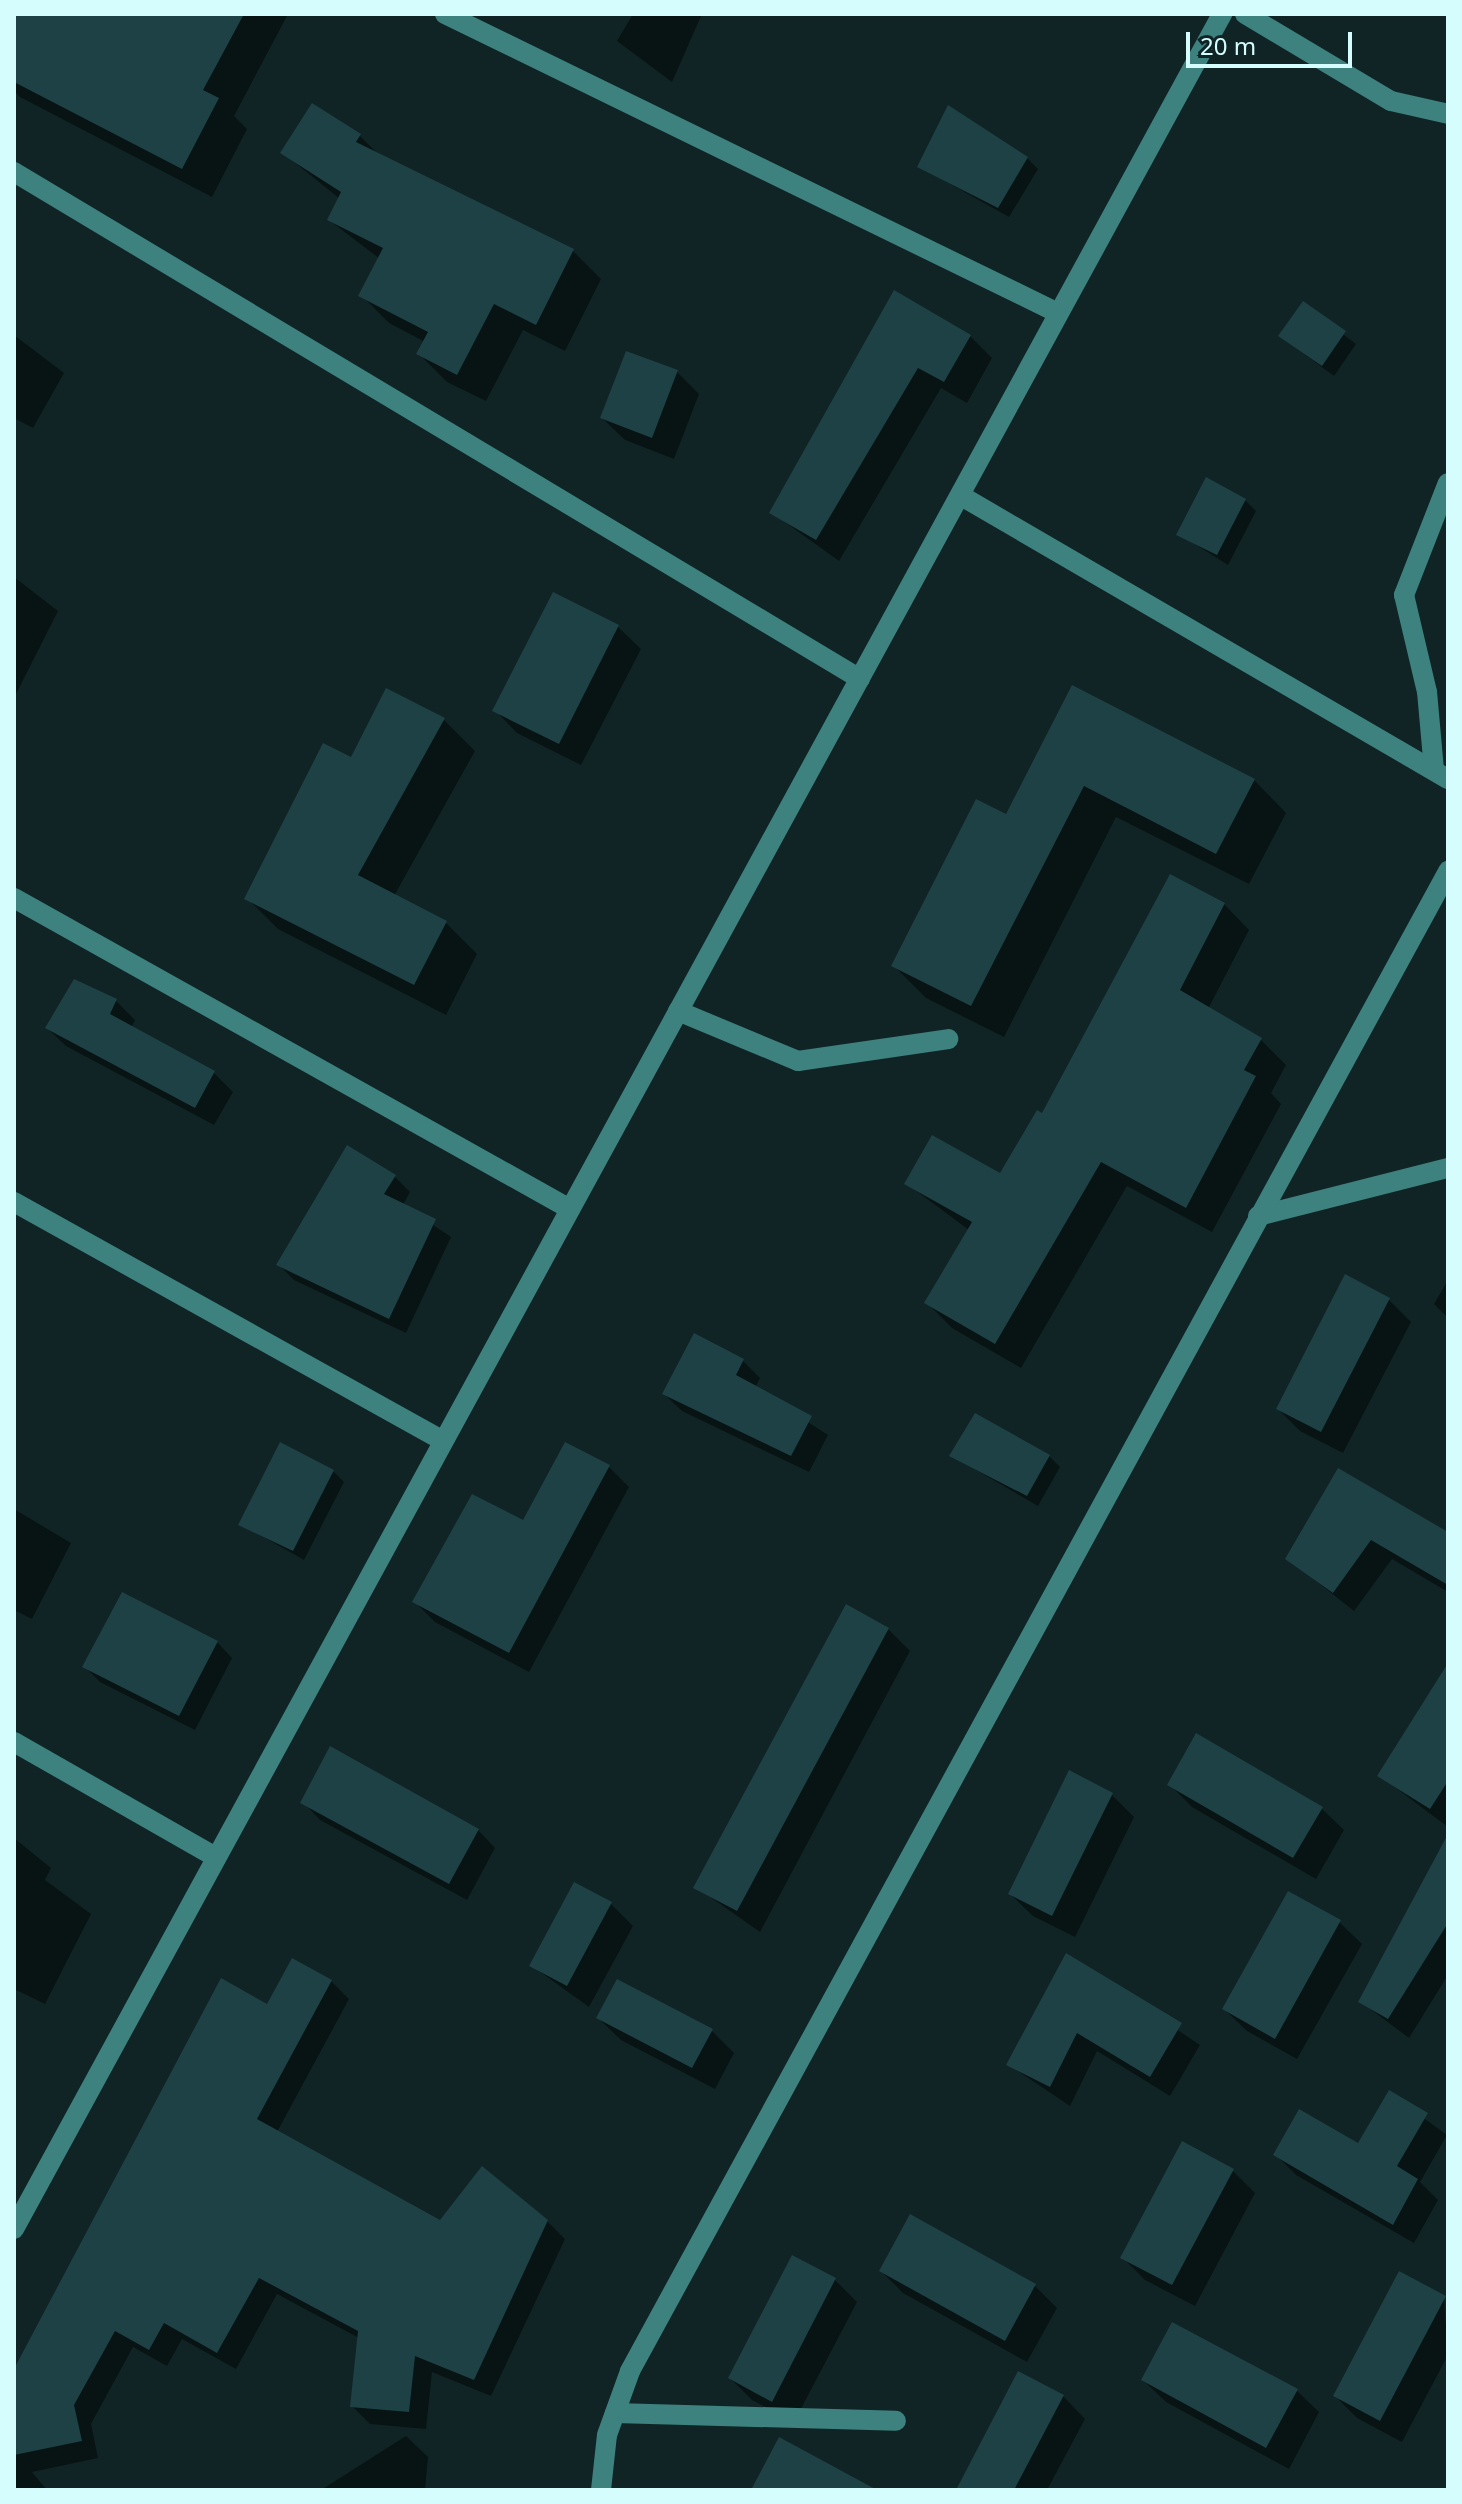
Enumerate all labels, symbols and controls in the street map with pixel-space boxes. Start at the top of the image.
scale bar [1190,16,1356,66]
text: 20 m [1200,29,1256,62]

